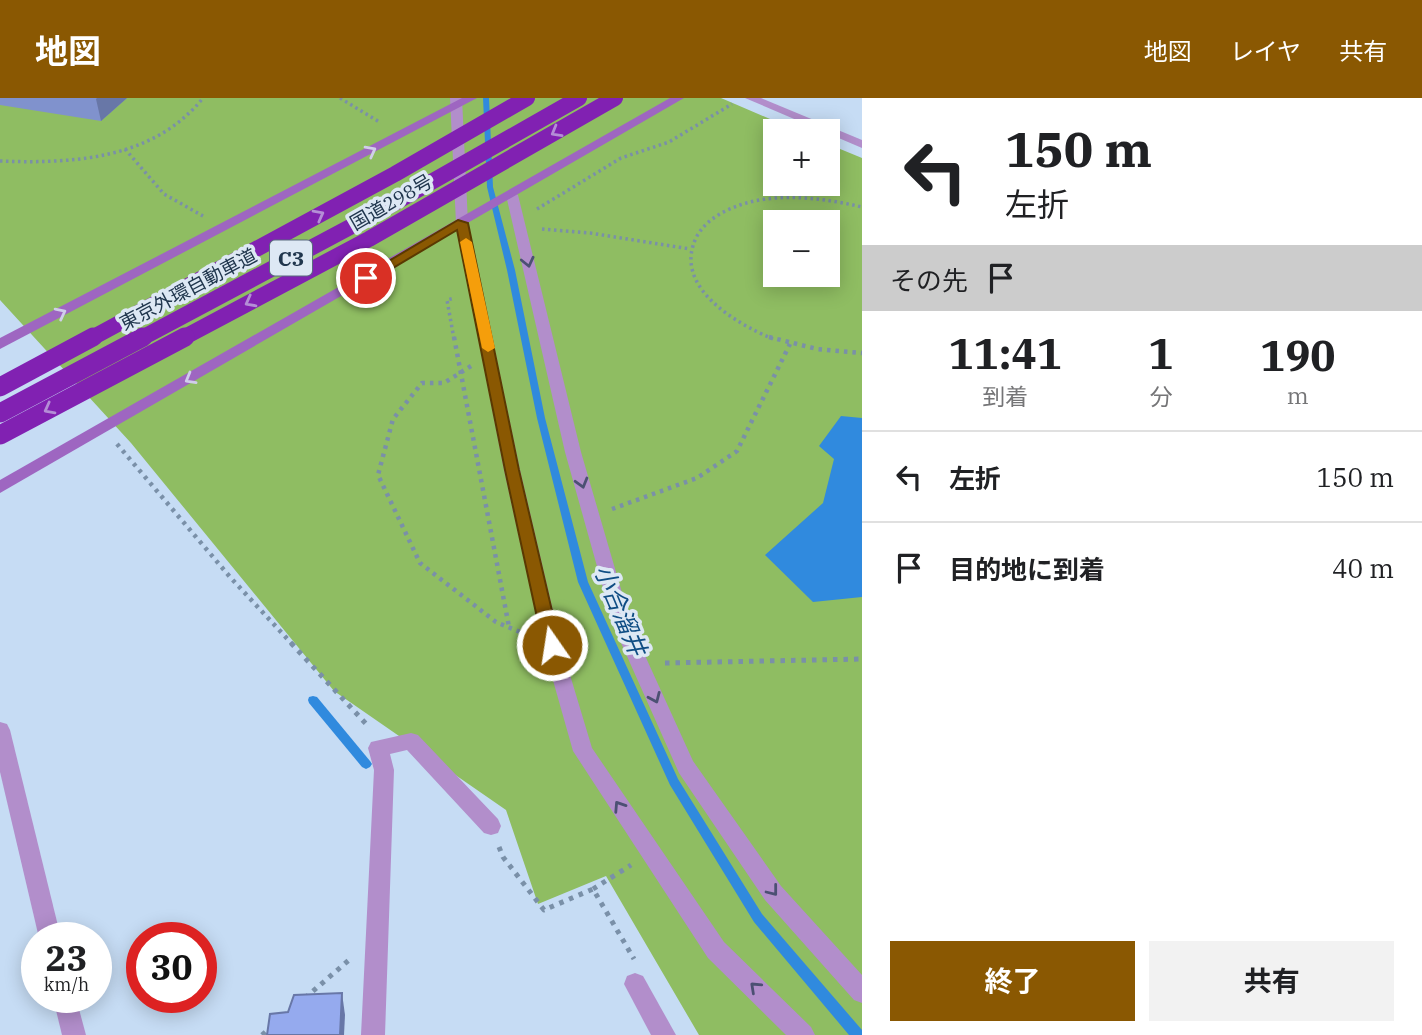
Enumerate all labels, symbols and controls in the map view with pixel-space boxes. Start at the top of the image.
text: 地図 [35,29,101,72]
text: 地図 [1144,35,1192,67]
text: レイヤ [1230,35,1301,67]
text: 共有 [1339,35,1387,67]
text: 150 m [1005,117,1152,180]
map controls [763,119,840,287]
button: + [763,119,840,196]
one-way arrow [550,124,563,137]
icon: left [890,126,981,217]
one-way arrow [364,145,376,159]
street label: 国道298号 [346,169,436,235]
text: 左折 [1005,183,1069,225]
one-way arrow [312,210,324,223]
button: − [763,210,840,287]
road number: C3 [270,240,312,276]
street label: 東京外環自動車道 [115,243,261,335]
pin [336,248,396,308]
one-way arrow [519,256,534,268]
icon: arrive [347,259,385,297]
icon: arrive [982,259,1020,297]
text: その先 [890,263,968,297]
one-way arrow [245,294,257,307]
one-way arrow [54,308,66,322]
text: 11:41 [948,326,1062,381]
text: 1 [1148,326,1174,381]
text: 190 [1260,328,1336,383]
one-way arrow [185,371,198,384]
text: m [1287,380,1309,410]
text: 到着 [982,381,1028,411]
text: 分 [1149,381,1172,411]
one-way arrow [44,401,56,414]
icon: left [890,458,928,496]
text: 150 m [1316,460,1394,494]
text: 左折 [949,461,1001,495]
one-way arrow [573,476,588,488]
icon: arrive [890,549,928,587]
text: 40 m [1332,551,1394,585]
text: 目的地に到着 [949,552,1105,586]
water label: 小合溜井 [588,560,655,662]
position arrow [515,608,589,682]
one-way arrow [647,690,661,703]
one-way arrow [615,801,627,814]
one-way arrow [764,883,777,896]
speed limit sign: 30 [126,922,217,1013]
text: 23 [45,935,88,981]
button: 終了 [890,941,1135,1021]
button: 共有 [1149,941,1394,1021]
text: km/h [44,973,89,996]
one-way arrow [750,983,763,995]

